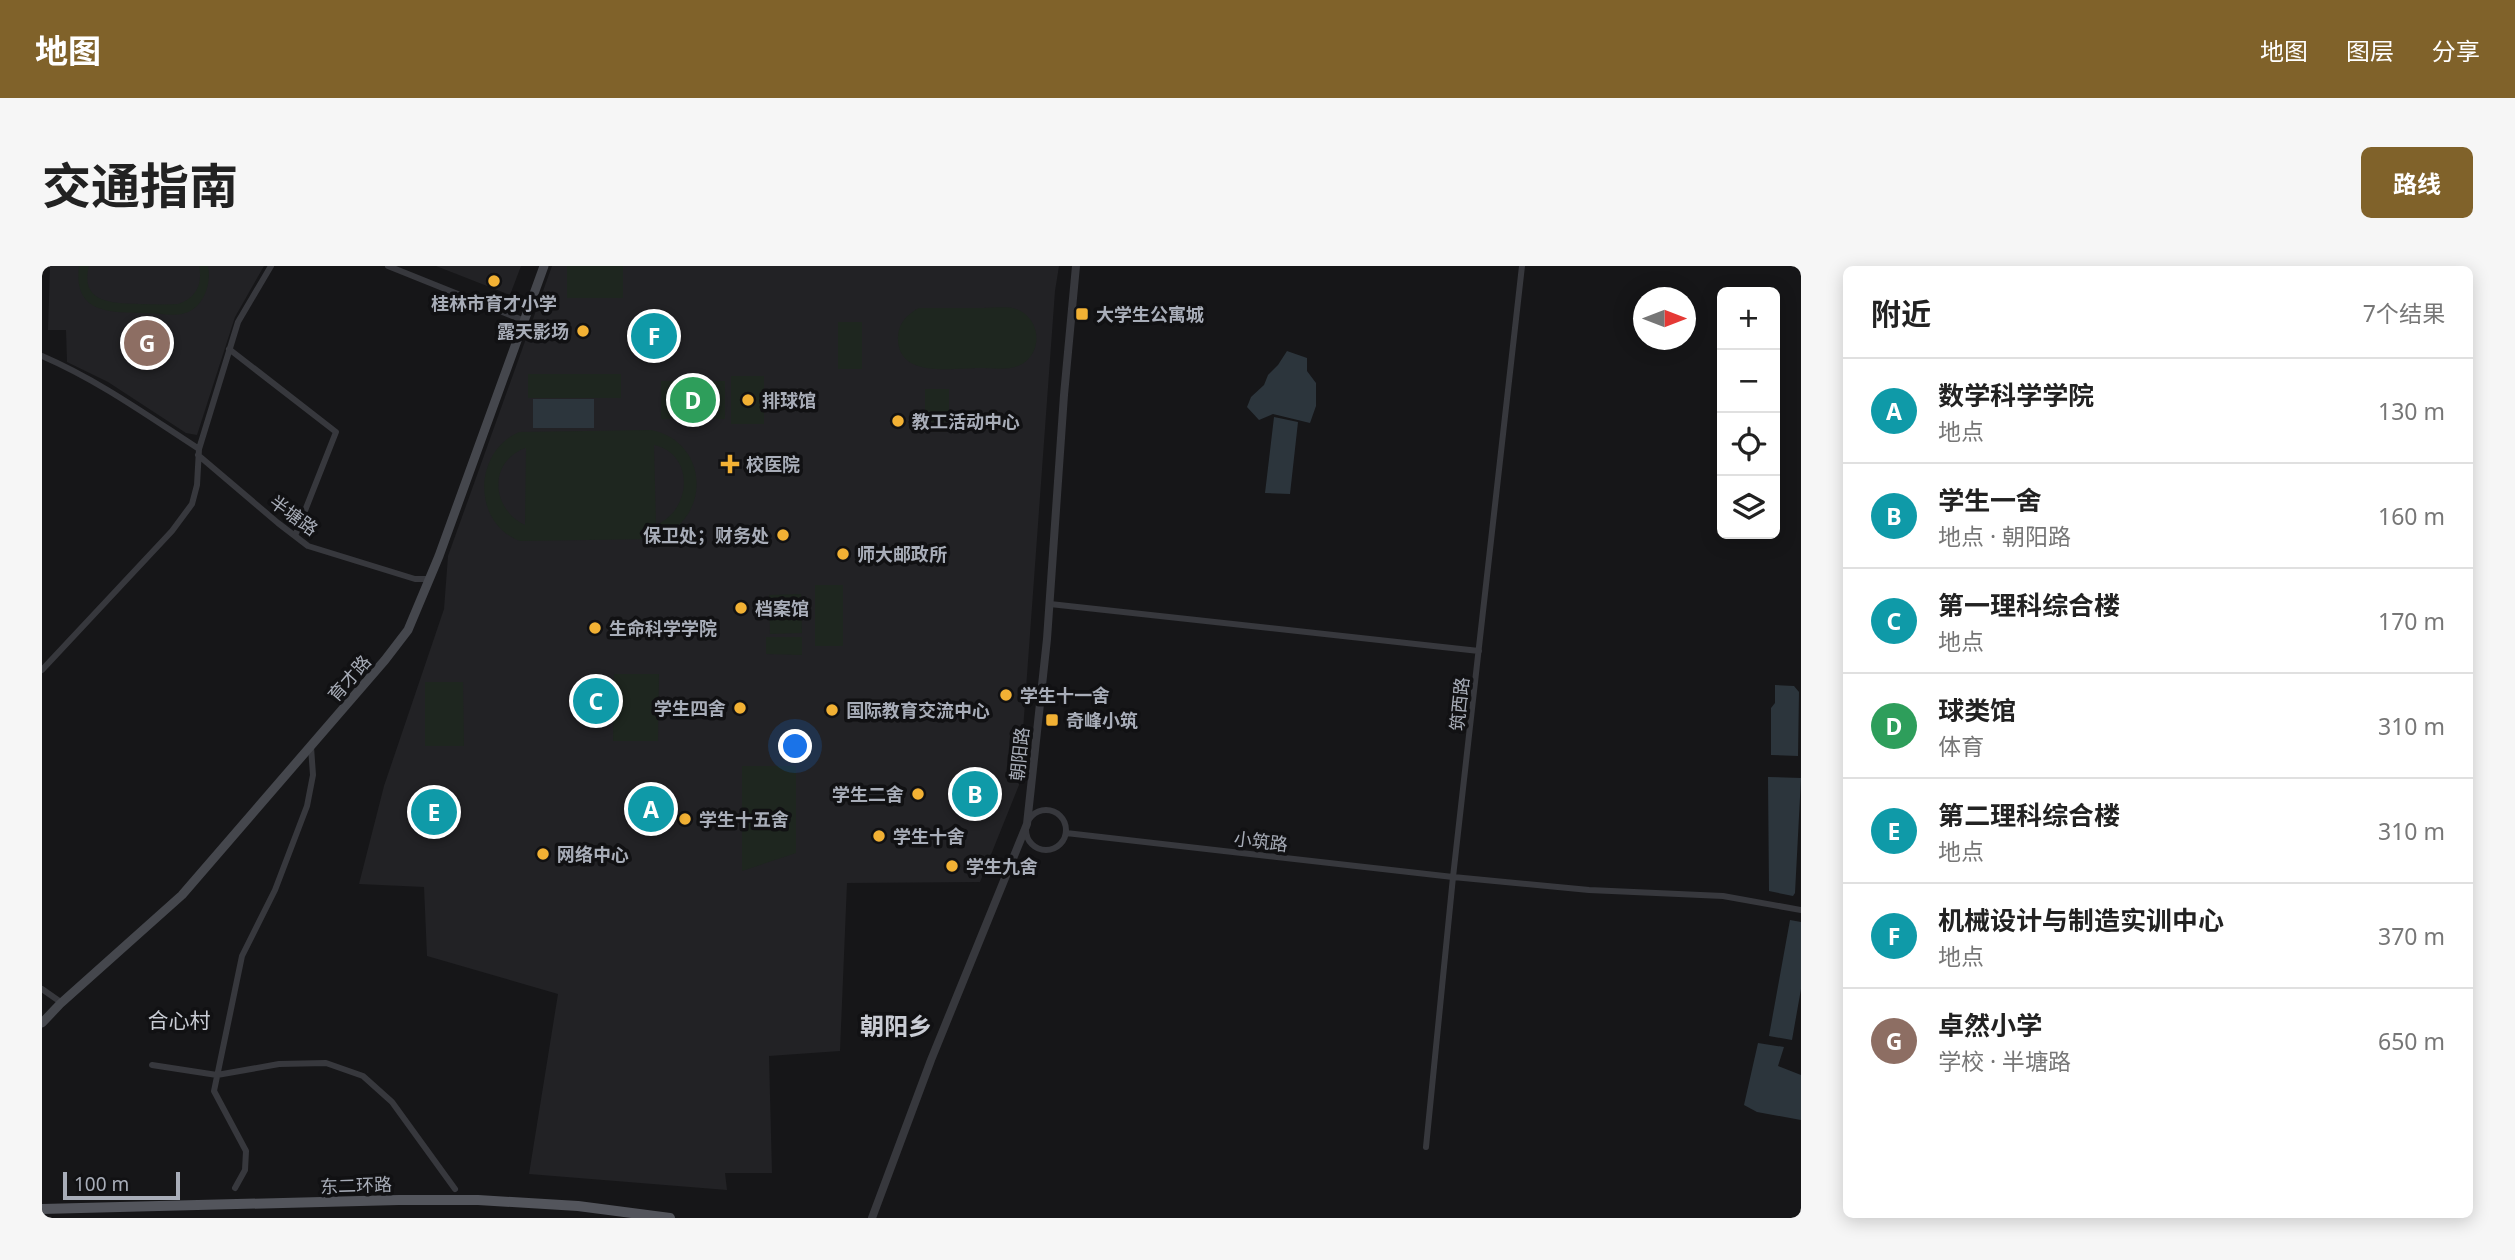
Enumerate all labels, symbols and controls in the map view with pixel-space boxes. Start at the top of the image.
text: 地图 [35,28,101,73]
text: 地图 [2260,34,2308,67]
text: 图层 [2346,34,2394,67]
text: 分享 [2432,34,2480,67]
button: 路线 [2361,147,2473,218]
text: 交通指南 [42,152,238,218]
marker: 桂林市育才小学 [486,273,502,289]
north arrow [1633,287,1696,350]
map controls [1717,287,1780,539]
button: + [1717,287,1780,350]
place label: 桂林市育才小学 [431,291,557,315]
text: 附近 [1871,293,1931,334]
text: 7个结果 [2363,297,2445,329]
place label: 大学生公寓城 [1096,302,1204,326]
marker: 大学生公寓城 [1074,306,1090,322]
pin: F [631,310,677,362]
pin: G [124,317,170,369]
place label: 露天影场 [497,319,569,343]
marker: 露天影场 [575,323,591,339]
button: − [1717,350,1780,413]
pin: D [670,374,716,426]
text: 数学科学学院 [1938,377,2094,413]
place label: 排球馆 [762,388,816,412]
marker: 排球馆 [740,392,756,408]
text: A [1886,395,1902,427]
text: 130 m [2378,395,2445,427]
place label: 教工活动中心 [912,409,1020,433]
marker: 教工活动中心 [890,413,906,429]
button: locate [1717,413,1780,476]
text: 地点 [1938,415,1984,447]
place label: 校医院 [746,452,800,476]
marker: 校医院 [720,454,740,474]
button: layers [1717,476,1780,539]
text: 学生一舍 [1938,482,2042,518]
street label: 半塘路 [265,489,323,541]
text: B [1886,500,1902,532]
text: 160 m [2378,500,2445,532]
text: 地点 · 朝阳路 [1938,520,2071,552]
place label: 保卫处；财务处 [643,523,769,547]
marker: 保卫处；财务处 [775,527,791,543]
place label: 师大邮政所 [857,542,947,566]
marker: 师大邮政所 [835,546,851,562]
text: 第一理科综合楼 [1938,587,2120,623]
place label: 档案馆 [755,596,809,620]
marker: 档案馆 [733,600,749,616]
text: C [1887,605,1901,637]
text: 170 m [2378,605,2445,637]
place label: 生命科学学院 [609,616,717,640]
marker: 生命科学学院 [587,620,603,636]
text: 地点 [1938,625,1984,657]
street label: 育才路 [322,650,376,706]
pin: C [573,675,619,727]
street label: 筑西路 [1444,676,1474,732]
place label: 学生十一舍 [1020,683,1110,707]
marker: 学生十一舍 [998,687,1014,703]
text: 球类馆 [1938,692,2016,728]
place label: 学生四舍 [654,696,726,720]
place label: 国际教育交流中心 [846,698,990,722]
marker: 学生四舍 [732,700,748,716]
marker: 国际教育交流中心 [824,702,840,718]
place label: 奇峰小筑 [1066,708,1138,732]
text: D [1886,710,1902,742]
text: 310 m [2378,710,2445,742]
marker: 奇峰小筑 [1044,712,1060,728]
street label: 朝阳路 [1004,726,1034,782]
your location [778,729,812,763]
text: 体育 [1938,730,1984,762]
pin: B [952,768,998,820]
place label: 学生二舍 [832,782,904,806]
pin: A [628,783,674,835]
pin: E [411,786,457,838]
marker: 学生二舍 [910,786,926,802]
text: 第二理科综合楼 [1938,797,2120,833]
place label: 学生十五舍 [699,807,789,831]
marker: 学生十五舍 [677,811,693,827]
text: E [1888,815,1900,847]
text: 310 m [2378,815,2445,847]
place label: 学生十舍 [893,824,965,848]
street label: 小筑路 [1233,826,1289,856]
marker: 学生十舍 [871,828,887,844]
text: 地点 [1938,835,1984,867]
place label: 网络中心 [557,842,629,866]
marker: 网络中心 [535,846,551,862]
place label: 学生九舍 [966,854,1038,878]
marker: 学生九舍 [944,858,960,874]
text: 机械设计与制造实训中心 [1938,902,2224,938]
text: F [1888,920,1900,952]
text: 370 m [2378,920,2445,952]
text: 地点 [1938,940,1984,972]
district label: 合心村 [148,1006,211,1034]
text: 卓然小学 [1938,1007,2042,1043]
district label: 朝阳乡 [860,1009,932,1042]
text: G [1886,1025,1902,1057]
text: 650 m [2378,1025,2445,1057]
text: 学校 · 半塘路 [1938,1045,2071,1077]
scale bar [63,1169,180,1201]
text: 100 m [74,1171,129,1197]
street label: 东二环路 [320,1172,392,1198]

